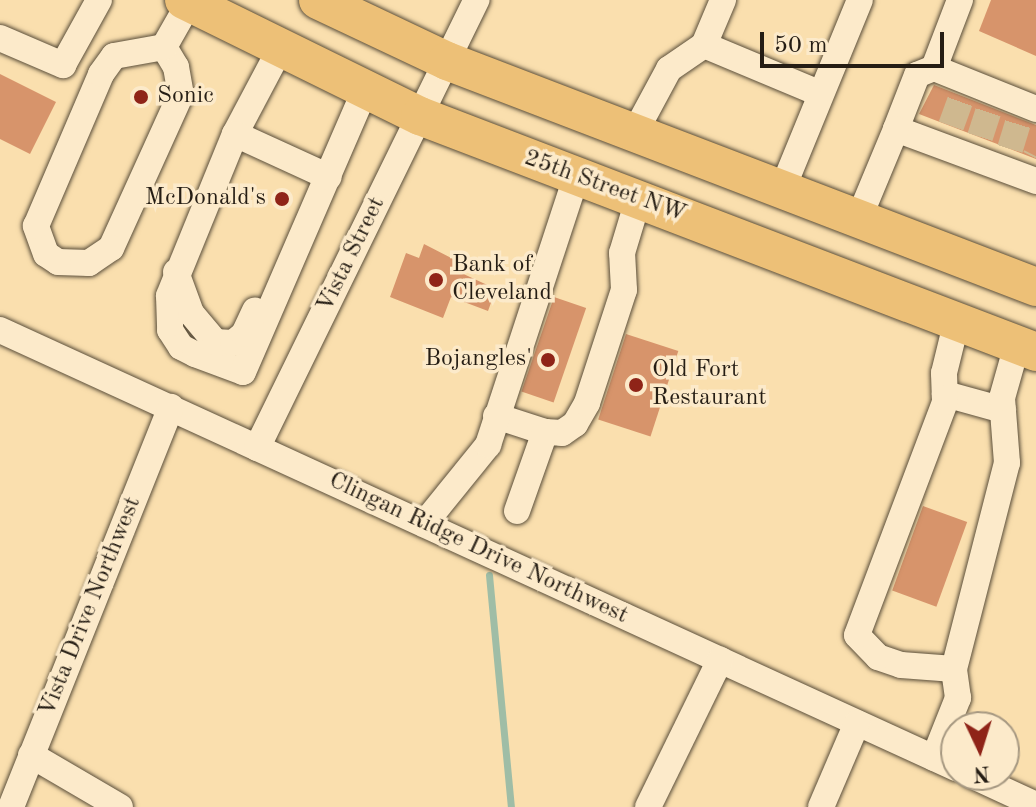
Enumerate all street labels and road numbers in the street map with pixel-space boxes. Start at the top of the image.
street label: 25th Street NW [520,144,690,230]
street label: Vista Street [312,193,392,317]
street label: Clingan Ridge Drive Northwest [324,467,632,631]
street label: Vista Drive Northwest [34,493,148,721]

